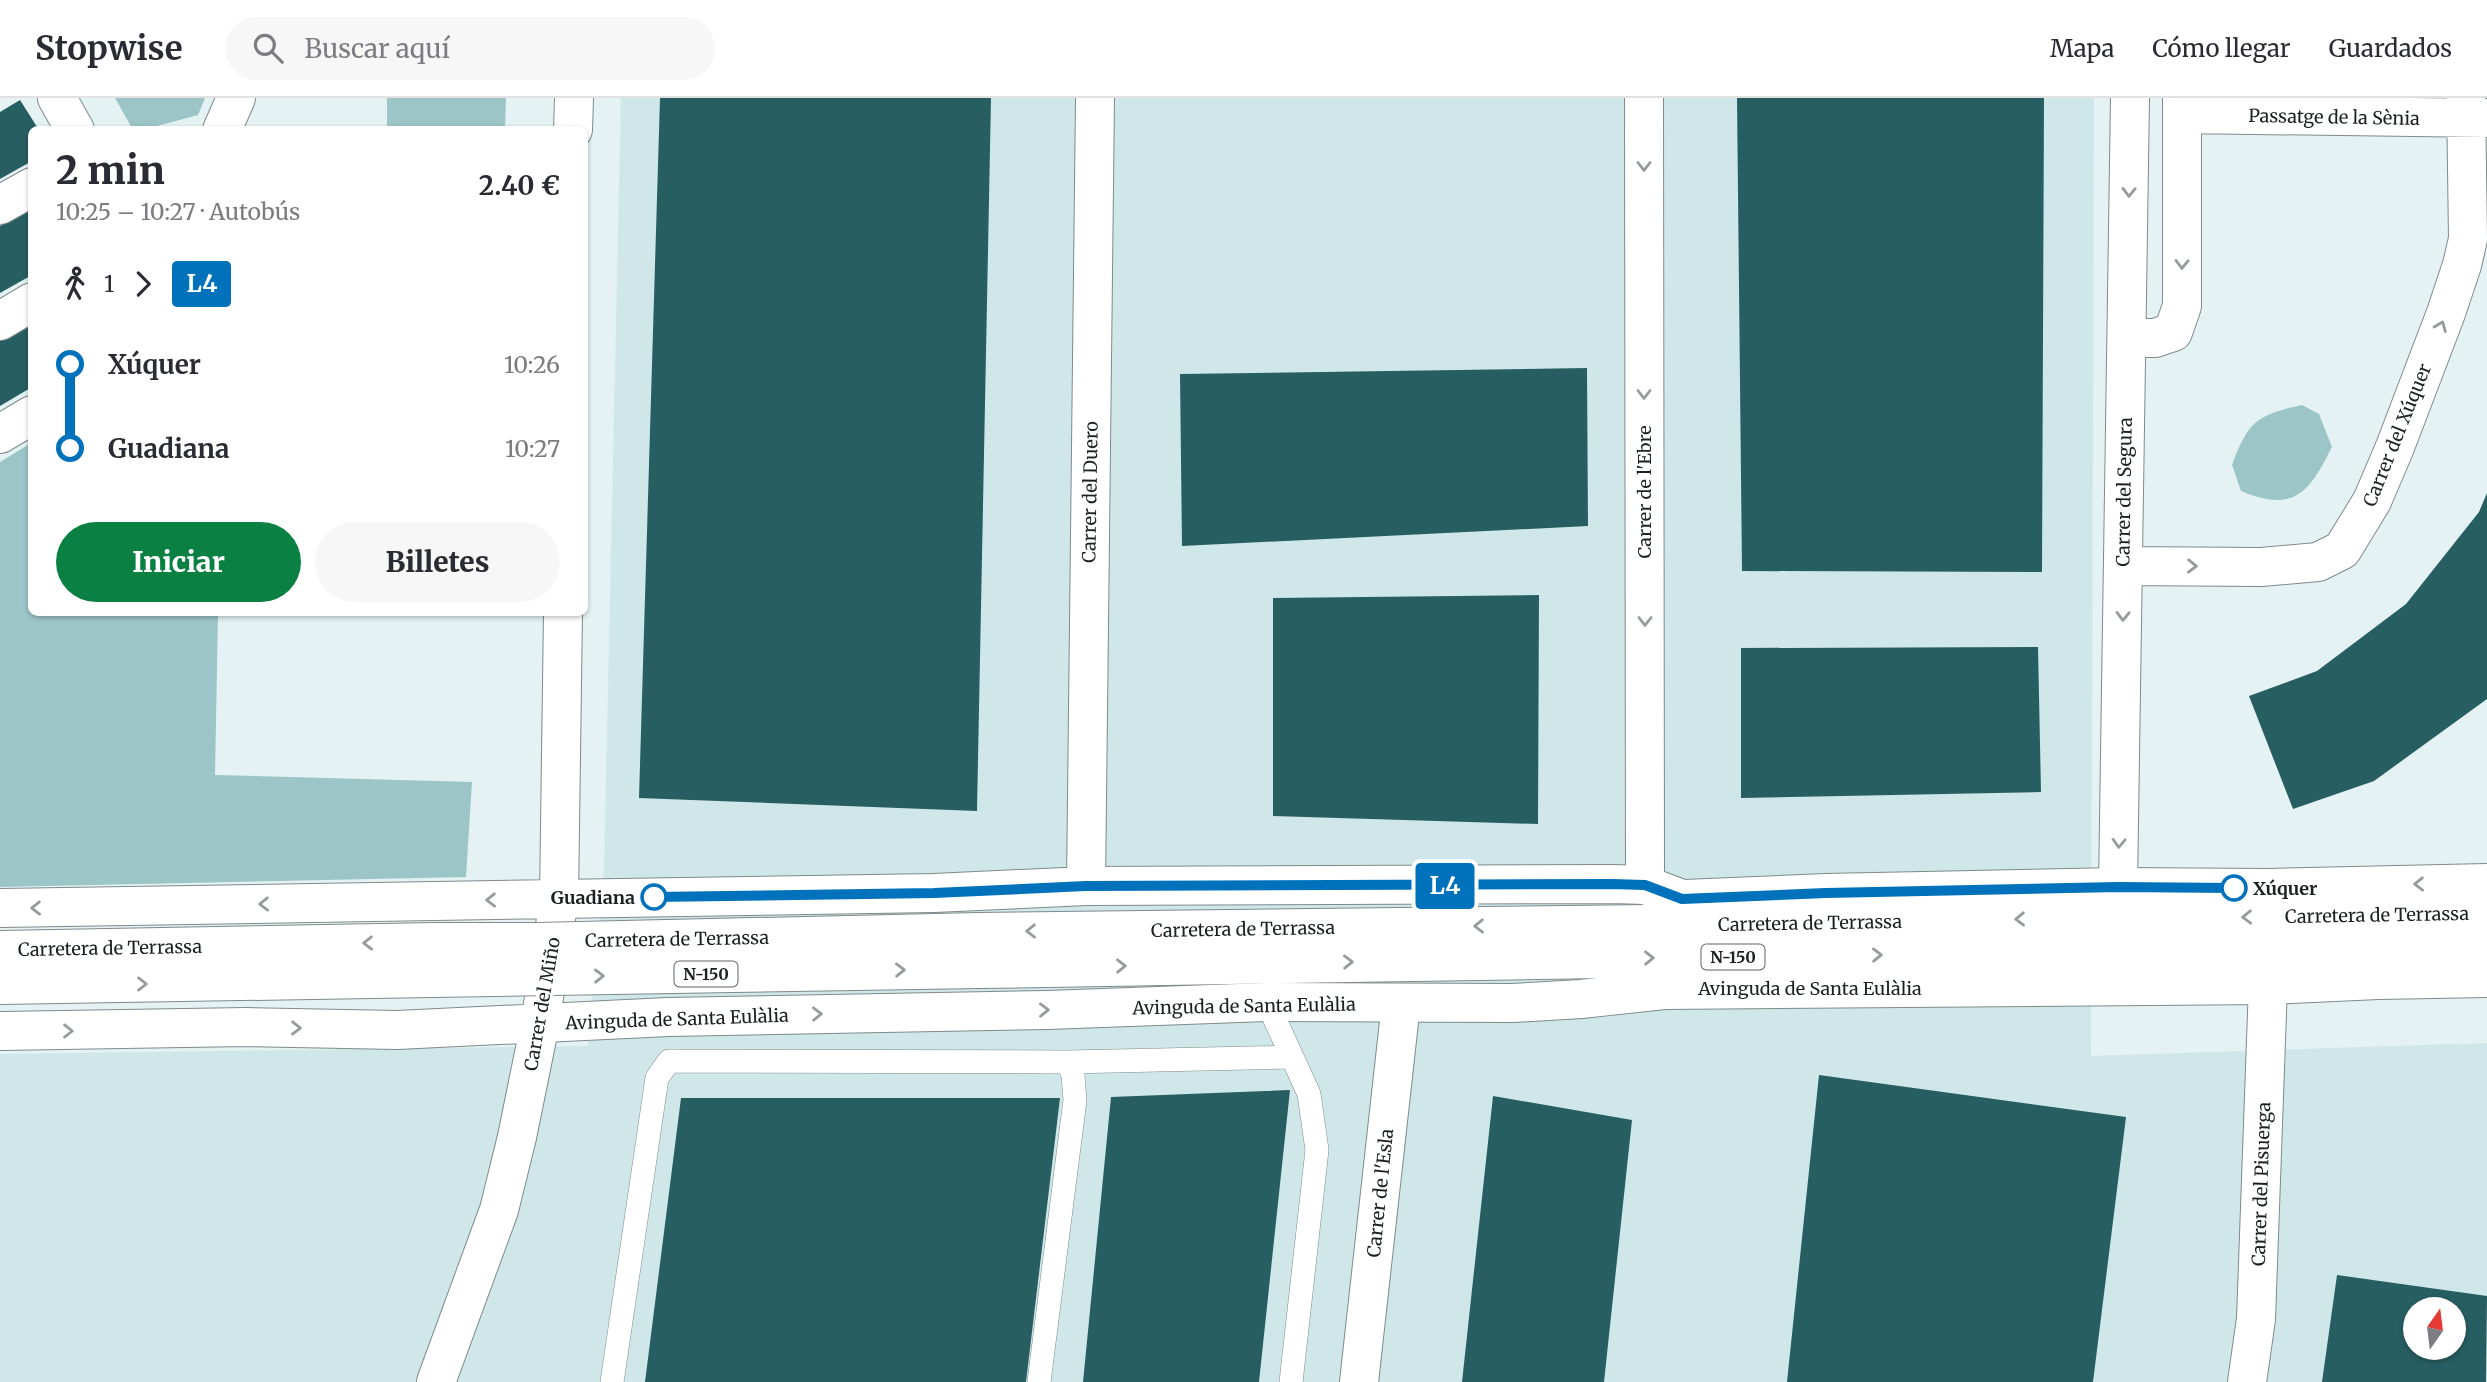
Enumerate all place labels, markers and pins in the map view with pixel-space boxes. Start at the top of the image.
marker: Xúquer [2221,875,2247,901]
place label: Xúquer [2253,877,2317,900]
marker: Guadiana [641,884,667,910]
place label: Guadiana [551,886,635,909]

